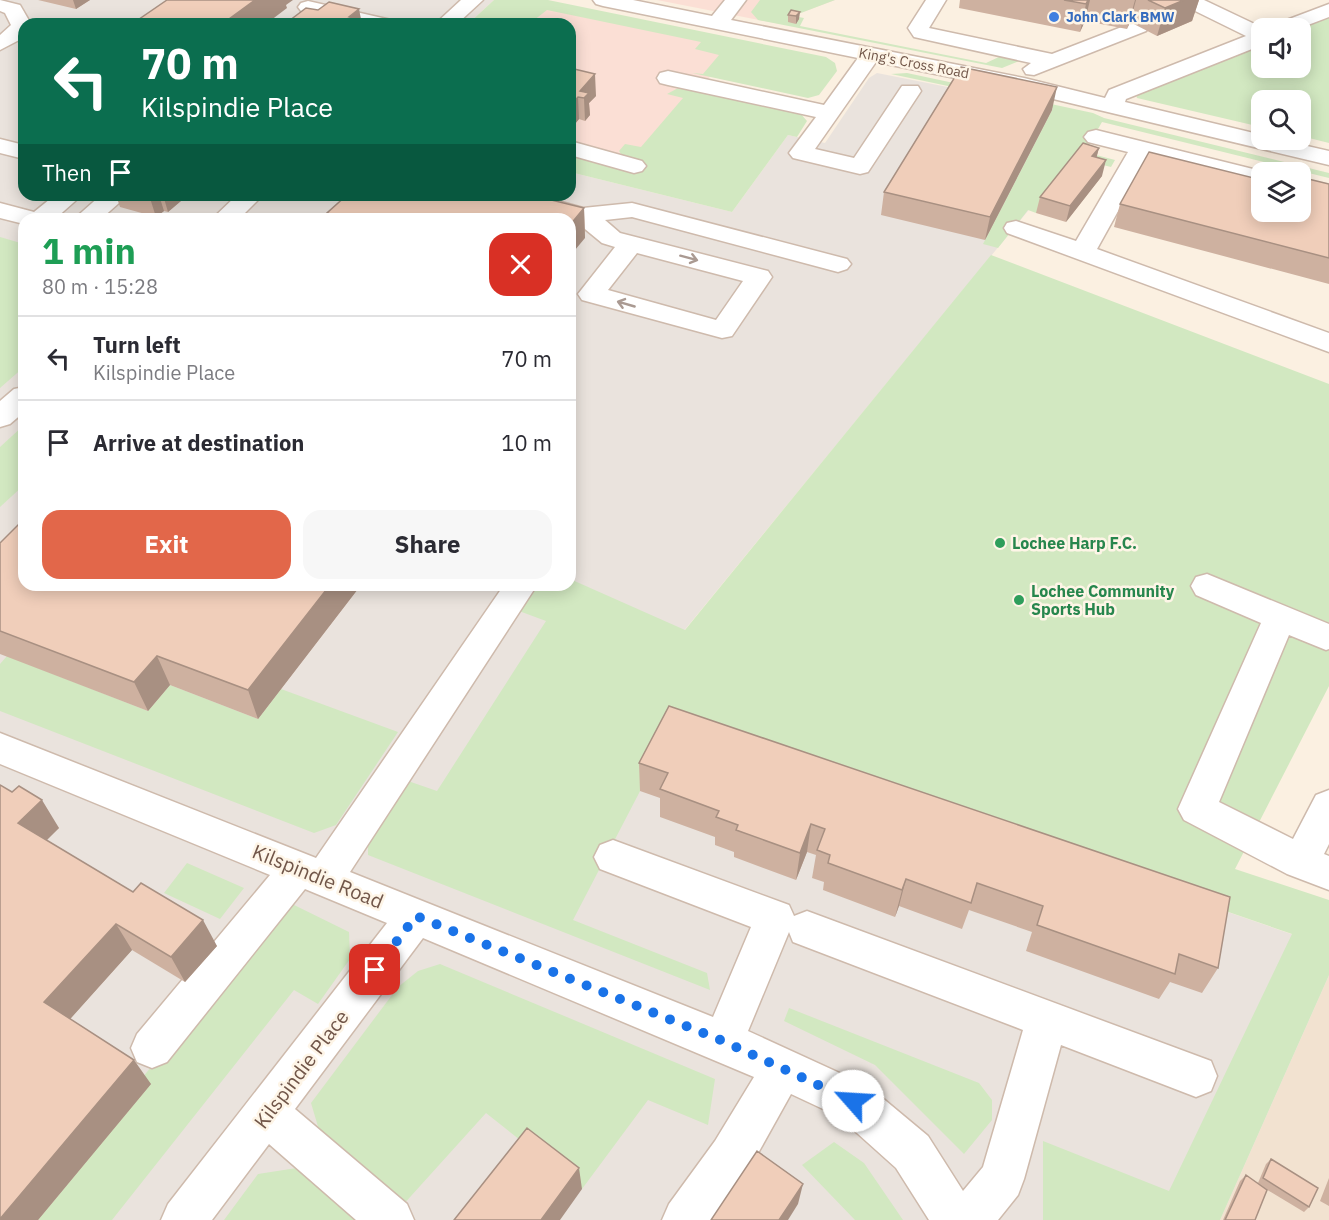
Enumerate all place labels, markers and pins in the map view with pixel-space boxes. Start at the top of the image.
place label: John Clark BMW [1066,8,1175,26]
marker: John Clark BMW [1047,10,1061,24]
place label: Lochee Harp F.C. [1012,533,1137,553]
marker: Lochee Harp F.C. [993,536,1007,550]
place label: Lochee Community Sports Hub [1031,581,1175,619]
marker: Lochee Community Sports Hub [1012,593,1026,607]
pin [349,944,400,995]

